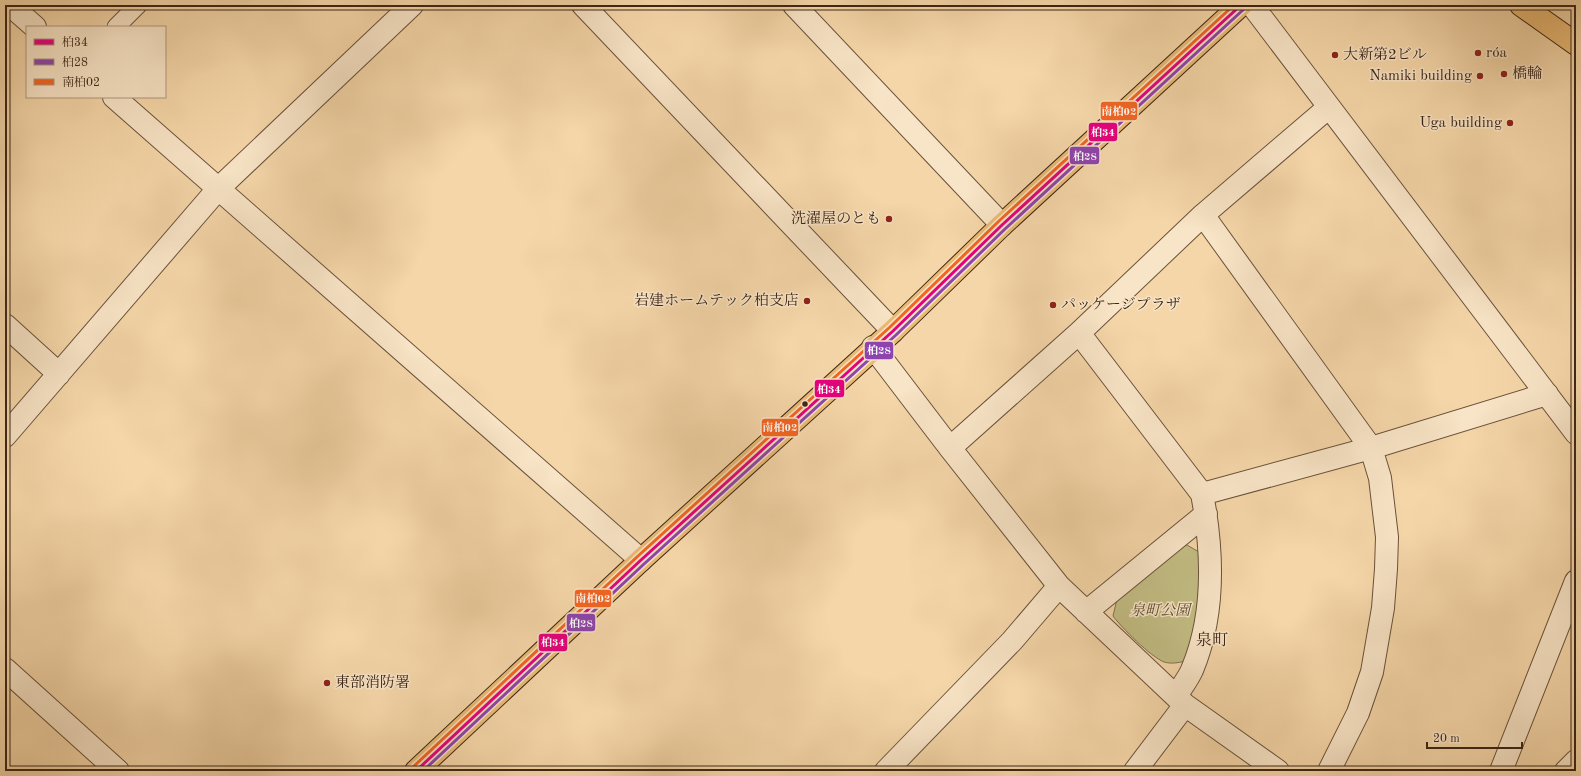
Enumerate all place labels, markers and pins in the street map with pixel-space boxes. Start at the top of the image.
place label: 大新第2ビル [1343,46,1427,63]
place label: róa [1486,46,1508,61]
marker: róa [1473,48,1483,58]
marker: 大新第2ビル [1330,50,1340,60]
place label: 橋輪 [1512,65,1542,82]
place label: Namiki building [1369,69,1472,84]
marker: 橋輪 [1499,69,1509,79]
marker: Namiki building [1475,71,1485,81]
place label: Uga building [1419,116,1502,131]
marker: Uga building [1505,118,1515,128]
place label: 洗濯屋のとも [791,210,881,227]
marker: 洗濯屋のとも [884,214,894,224]
place label: 岩建ホームテック柏支店 [634,292,799,309]
marker: 岩建ホームテック柏支店 [802,296,812,306]
place label: パッケージプラザ [1061,296,1181,313]
marker: パッケージプラザ [1048,300,1058,310]
unlabelled marker [800,399,810,409]
place label: 東部消防署 [335,674,410,691]
marker: 東部消防署 [322,678,332,688]

